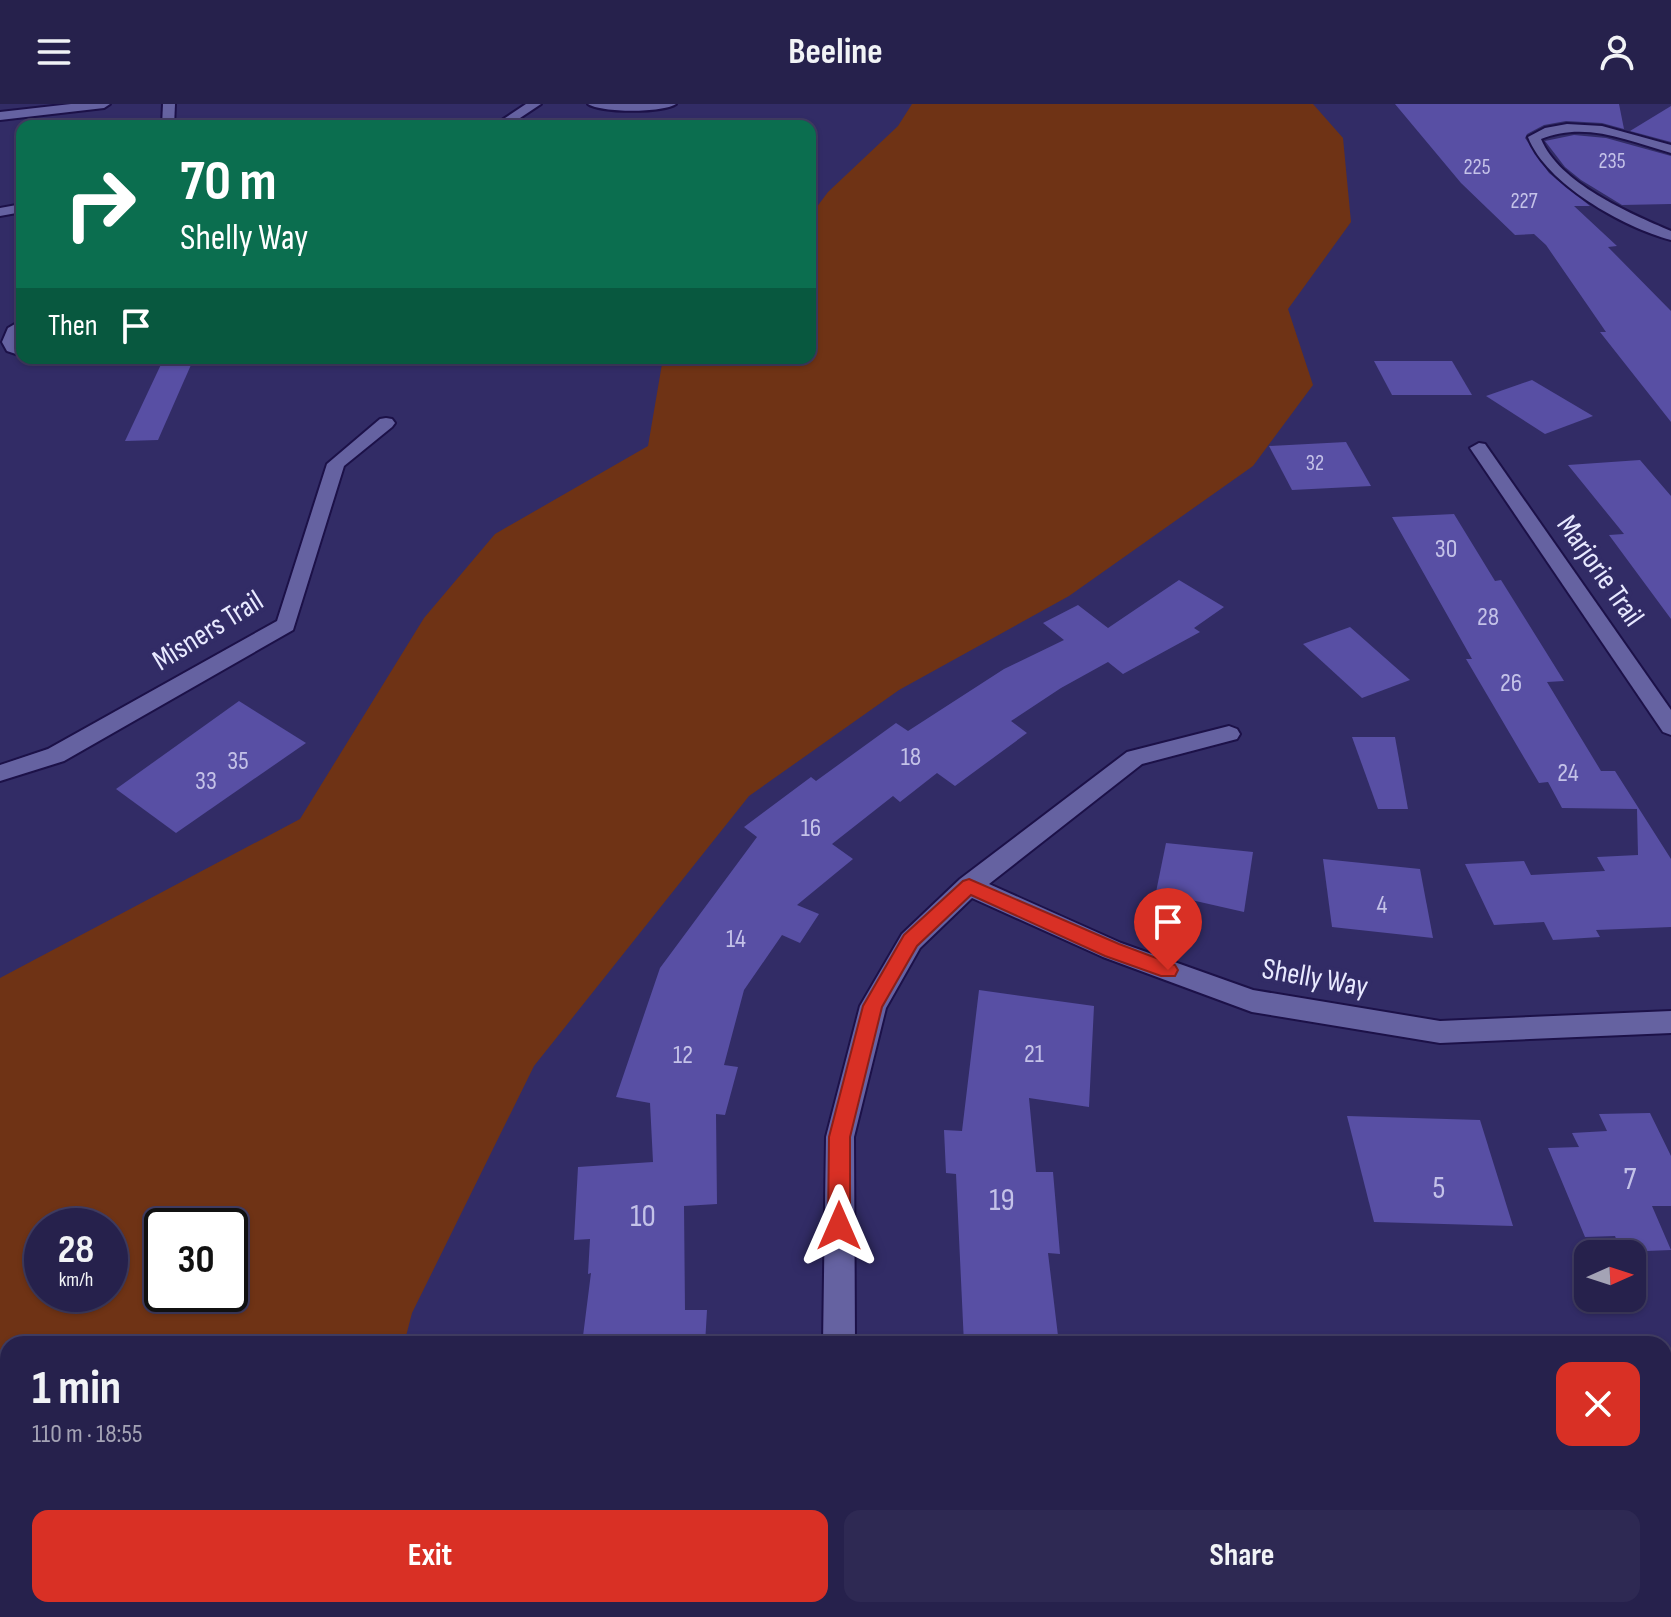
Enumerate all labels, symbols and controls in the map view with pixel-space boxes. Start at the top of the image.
icon: menu [32,30,76,74]
icon: person [1595,30,1639,74]
text: Beeline [788,31,883,74]
house number: 235 [1598,148,1626,175]
text: 70 m [180,149,277,216]
icon: right [48,152,152,256]
house number: 225 [1464,154,1491,181]
house number: 227 [1511,188,1538,215]
text: Shelly Way [180,217,308,260]
icon: arrive [114,304,158,348]
text: Then [48,308,98,344]
house number: 32 [1306,450,1324,477]
street label: Marjorie Trail [1549,508,1651,634]
house number: 30 [1435,534,1457,565]
street label: Misners Trail [146,583,270,679]
house number: 28 [1477,602,1499,633]
house number: 26 [1500,668,1522,699]
house number: 18 [901,742,921,773]
house number: 35 [227,746,249,777]
house number: 24 [1557,758,1579,789]
house number: 33 [195,766,217,797]
house number: 16 [801,813,821,844]
pin [1134,888,1202,970]
house number: 4 [1377,890,1388,921]
icon: arrive [1146,900,1190,944]
house number: 14 [726,924,746,955]
street label: Shelly Way [1259,951,1371,1005]
house number: 21 [1024,1039,1044,1070]
house number: 12 [673,1040,693,1071]
house number: 7 [1624,1160,1637,1199]
house number: 5 [1433,1169,1445,1208]
house number: 19 [989,1181,1015,1220]
position arrow [797,1184,881,1268]
house number: 10 [630,1197,656,1236]
speed limit sign: 30 [144,1208,248,1312]
text: 28 [58,1226,94,1274]
north arrow [1574,1240,1646,1312]
map controls [1574,1240,1646,1312]
text: km/h [59,1268,93,1292]
text: 1 min [32,1360,121,1417]
button: close [1556,1362,1640,1446]
text: 110 m · 18:55 [32,1419,142,1450]
button: Exit [32,1510,828,1602]
button: Share [844,1510,1640,1602]

